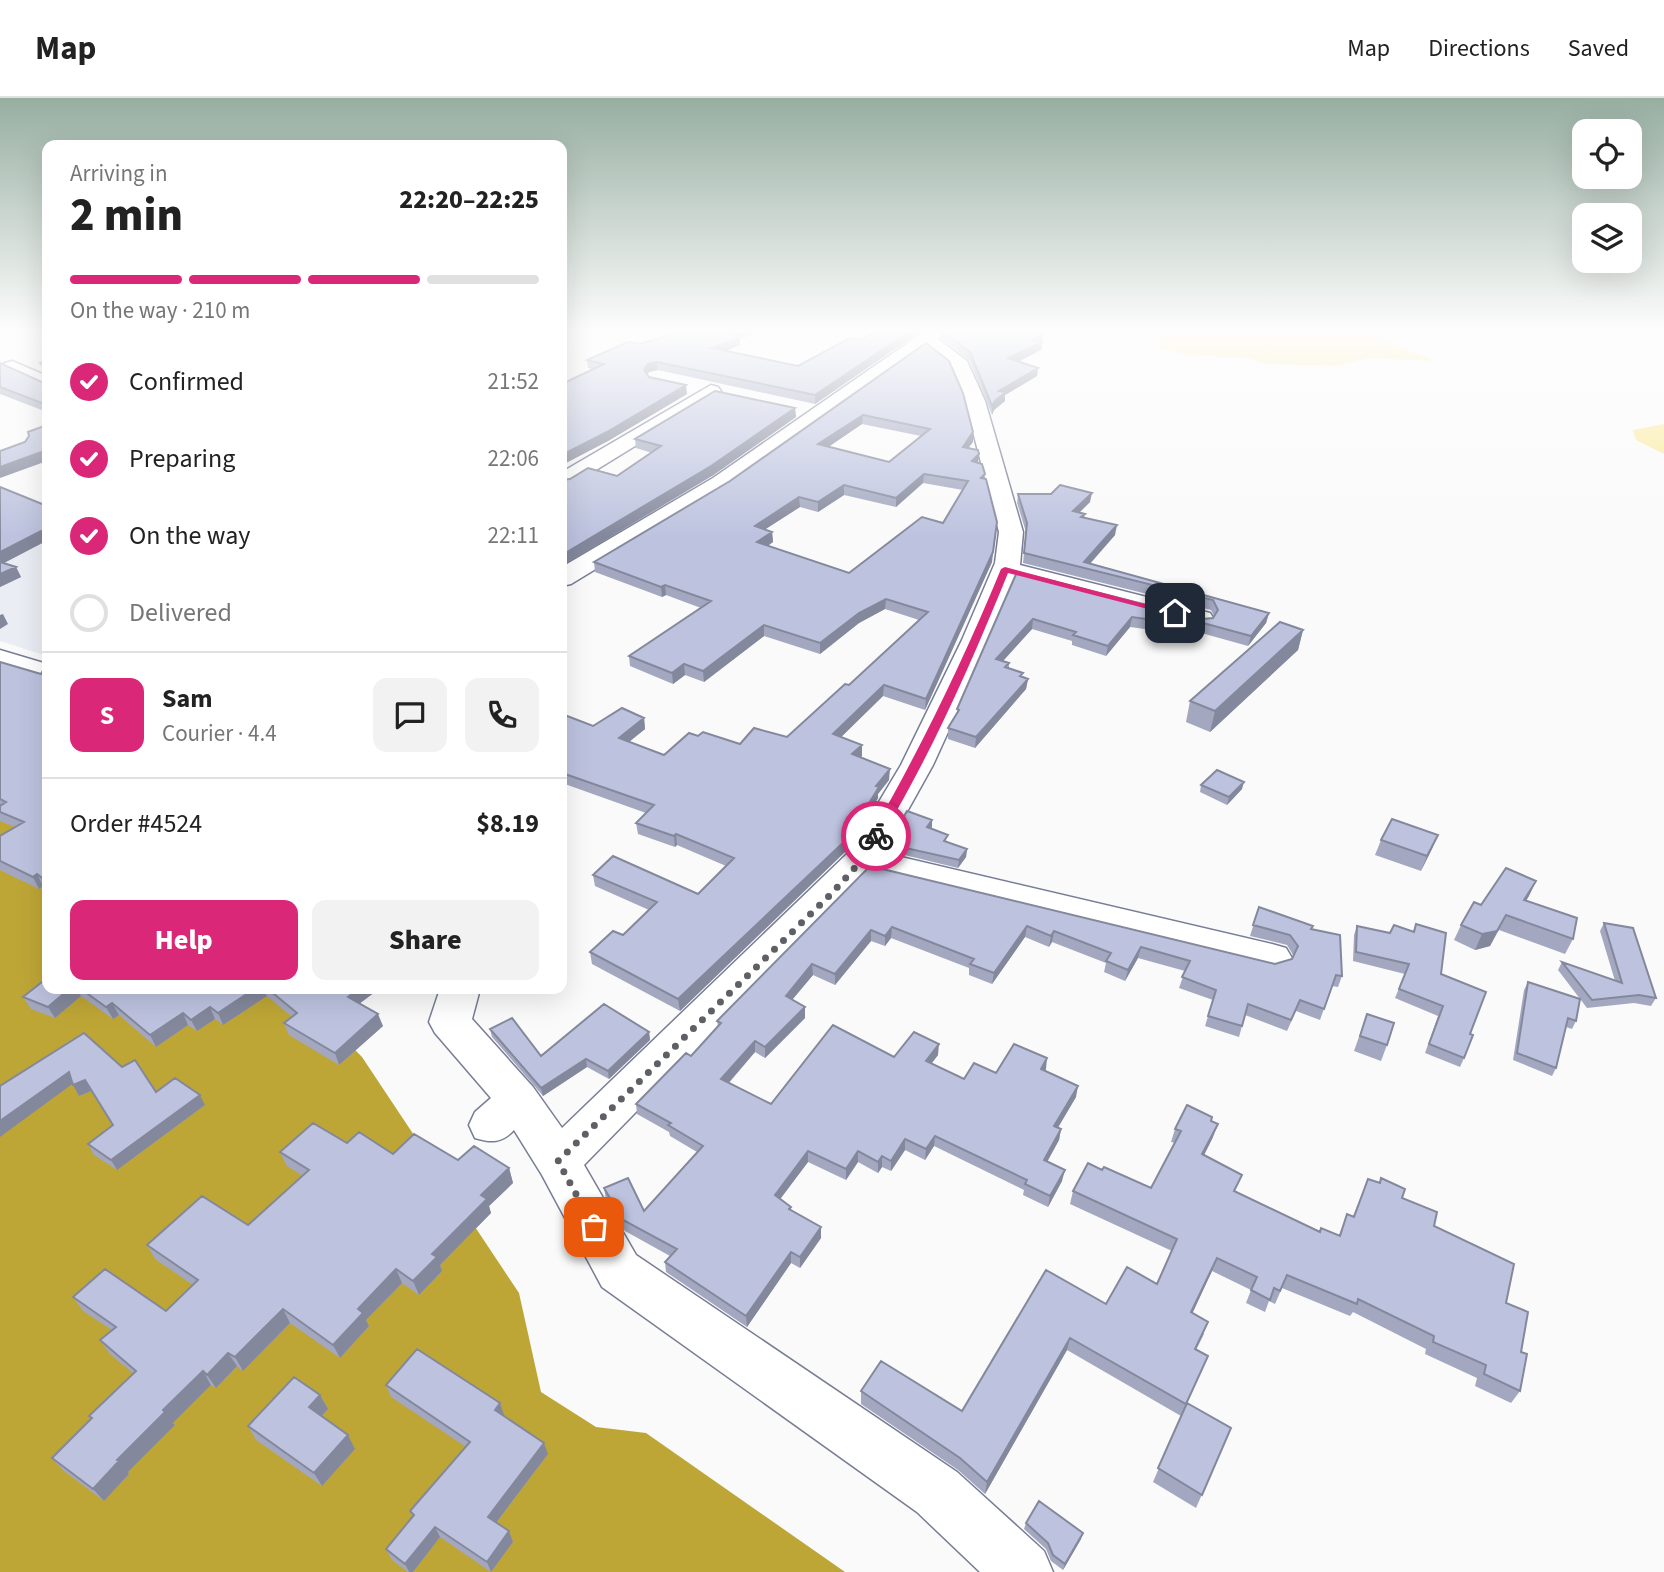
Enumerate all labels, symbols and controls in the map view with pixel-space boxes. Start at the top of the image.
text: Map [35,25,96,72]
text: Map [1347,31,1390,66]
text: Directions [1428,31,1530,66]
text: Saved [1568,31,1629,66]
map controls [1572,119,1642,273]
button: locate [1572,119,1642,189]
text: Arriving in [70,157,168,190]
text: 22:20–22:25 [399,181,539,218]
text: 2 min [70,183,183,248]
button: layers [1572,203,1642,273]
text: On the way · 210 m [70,294,250,327]
icon: check [70,363,108,401]
text: Confirmed [129,363,244,400]
text: 21:52 [488,365,539,398]
icon: check [70,440,108,478]
text: Preparing [129,440,235,477]
text: 22:06 [488,442,539,475]
icon: check [70,517,108,555]
text: On the way [129,517,250,554]
text: 22:11 [488,519,539,552]
pin [1145,583,1205,643]
text: Delivered [129,594,232,631]
icon: home [1156,594,1194,632]
button: chat [373,678,447,752]
button: phone [465,678,539,752]
text: Sam [162,680,212,717]
text: S [100,697,114,734]
text: Courier · 4.4 [162,717,277,750]
courier [841,801,911,871]
text: Order #4524 [70,805,202,842]
text: $8.19 [476,805,539,842]
icon: bike [857,817,895,855]
button: Help [70,900,298,980]
button: Share [312,900,539,980]
pin [564,1197,624,1257]
icon: bag [575,1208,613,1246]

